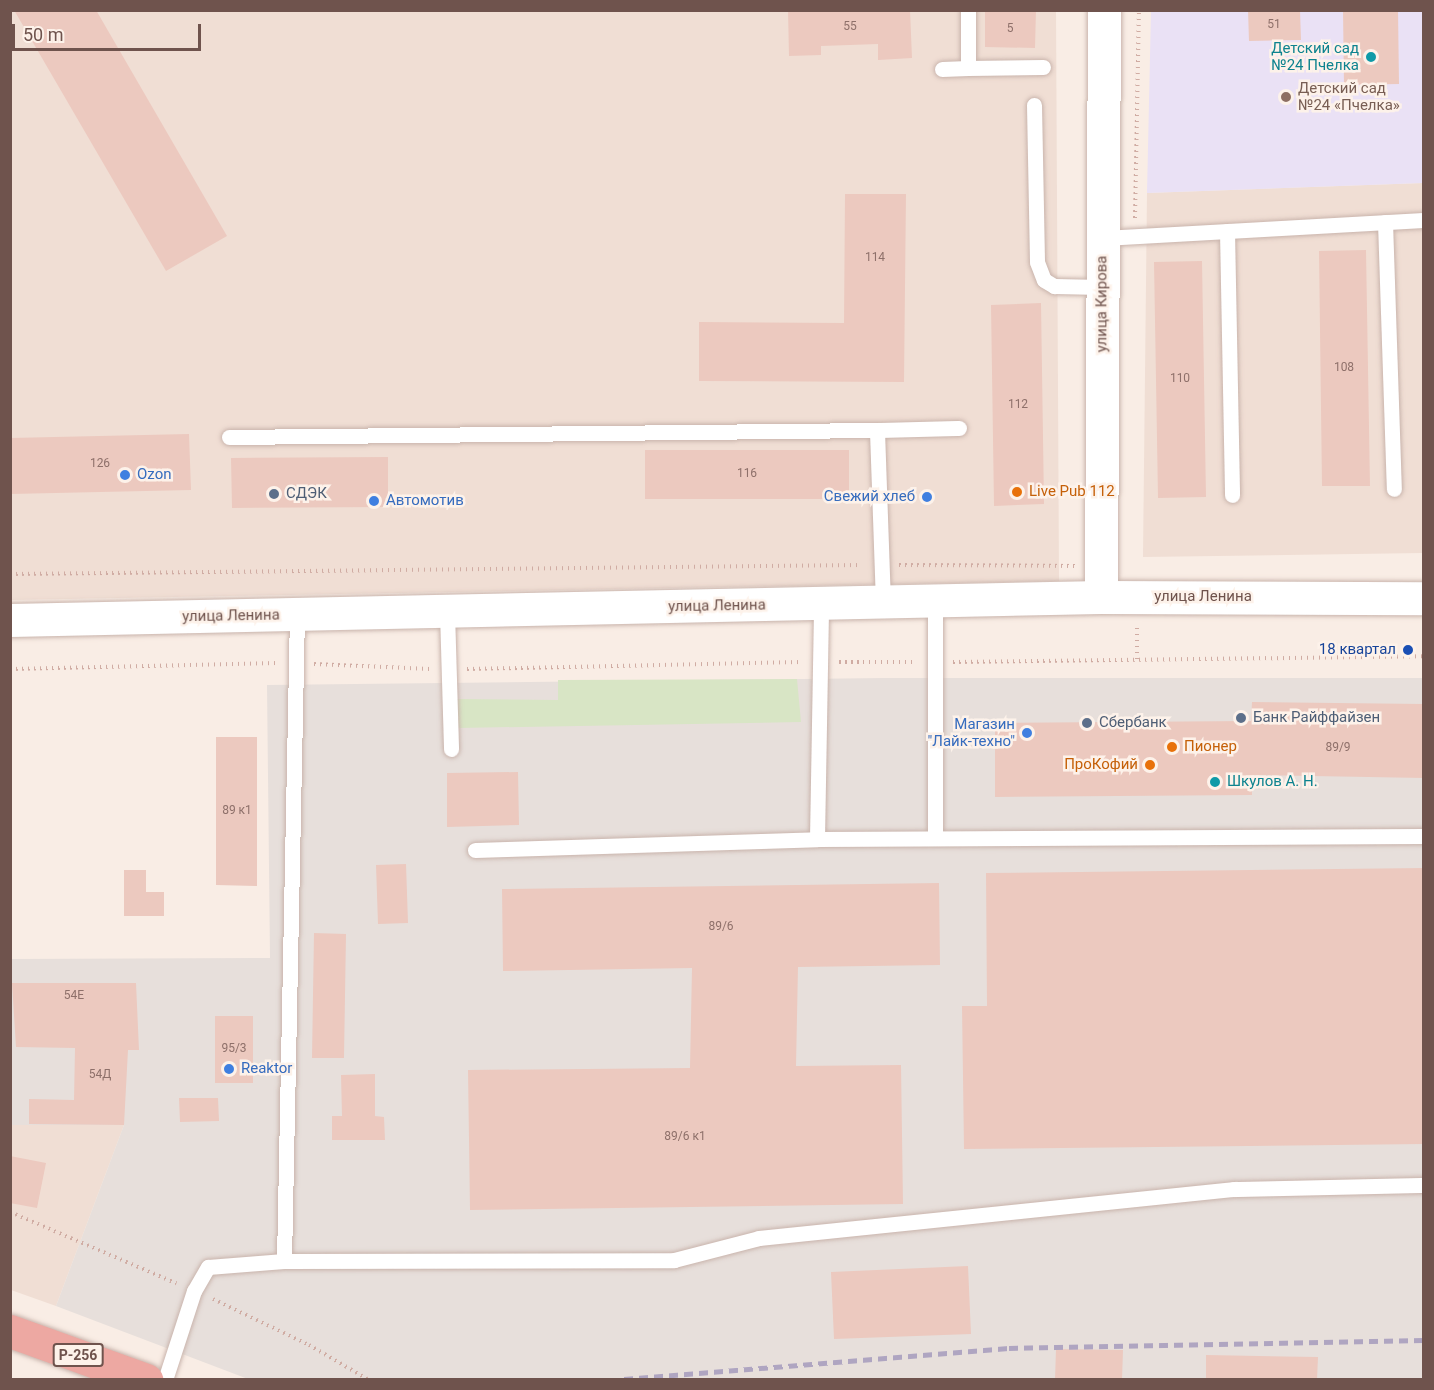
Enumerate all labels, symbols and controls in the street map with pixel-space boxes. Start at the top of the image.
scale bar [15,12,204,50]
house number: 51 [1267,18,1281,32]
house number: 55 [843,20,857,34]
house number: 5 [1007,22,1013,36]
text: 50 m [23,24,63,45]
place label: Детский сад №24 Пчелка [1271,39,1359,74]
marker: Детский сад №24 Пчелка [1364,50,1378,64]
place label: Детский сад №24 «Пчелка» [1298,79,1400,114]
marker: Детский сад №24 «Пчелка» [1279,90,1293,104]
house number: 114 [865,251,885,265]
street label: улица Кирова [1093,256,1111,352]
house number: 108 [1334,361,1354,375]
house number: 110 [1170,372,1190,386]
house number: 112 [1008,398,1028,412]
house number: 126 [90,457,110,471]
place label: Ozon [137,466,171,484]
house number: 116 [737,467,757,481]
marker: Ozon [118,468,132,482]
place label: Live Pub 112 [1029,483,1115,501]
place label: СДЭК [286,485,327,503]
marker: Live Pub 112 [1010,485,1024,499]
marker: СДЭК [267,487,281,501]
place label: Свежий хлеб [824,488,915,506]
marker: Свежий хлеб [920,490,934,504]
place label: Автомотив [386,492,464,510]
marker: Автомотив [367,494,381,508]
street label: улица Ленина [1154,588,1252,606]
street label: улица Ленина [668,596,766,616]
street label: улица Ленина [182,606,280,626]
place label: 18 квартал [1319,641,1396,659]
marker: 18 квартал [1401,643,1415,657]
place label: Банк Райффайзен [1253,709,1380,727]
marker: Банк Райффайзен [1234,711,1248,725]
place label: Сбербанк [1099,714,1167,732]
place label: Магазин "Лайк-техно" [927,715,1015,750]
marker: Сбербанк [1080,716,1094,730]
marker: Магазин "Лайк-техно" [1020,726,1034,740]
place label: Пионер [1184,738,1237,756]
marker: Пионер [1165,740,1179,754]
house number: 89/9 [1325,741,1351,755]
place label: ПроКофий [1064,756,1138,774]
marker: ПроКофий [1143,758,1157,772]
place label: Шкулов А. Н. [1227,773,1318,791]
marker: Шкулов А. Н. [1208,775,1222,789]
house number: 89 к1 [222,804,252,818]
house number: 89/6 [708,920,734,934]
house number: 54Е [64,989,84,1003]
house number: 95/3 [221,1042,247,1056]
place label: Reaktor [241,1060,292,1078]
marker: Reaktor [222,1062,236,1076]
house number: 54Д [89,1068,111,1082]
house number: 89/6 к1 [664,1130,706,1144]
road number: Р-256 [52,1344,104,1366]

